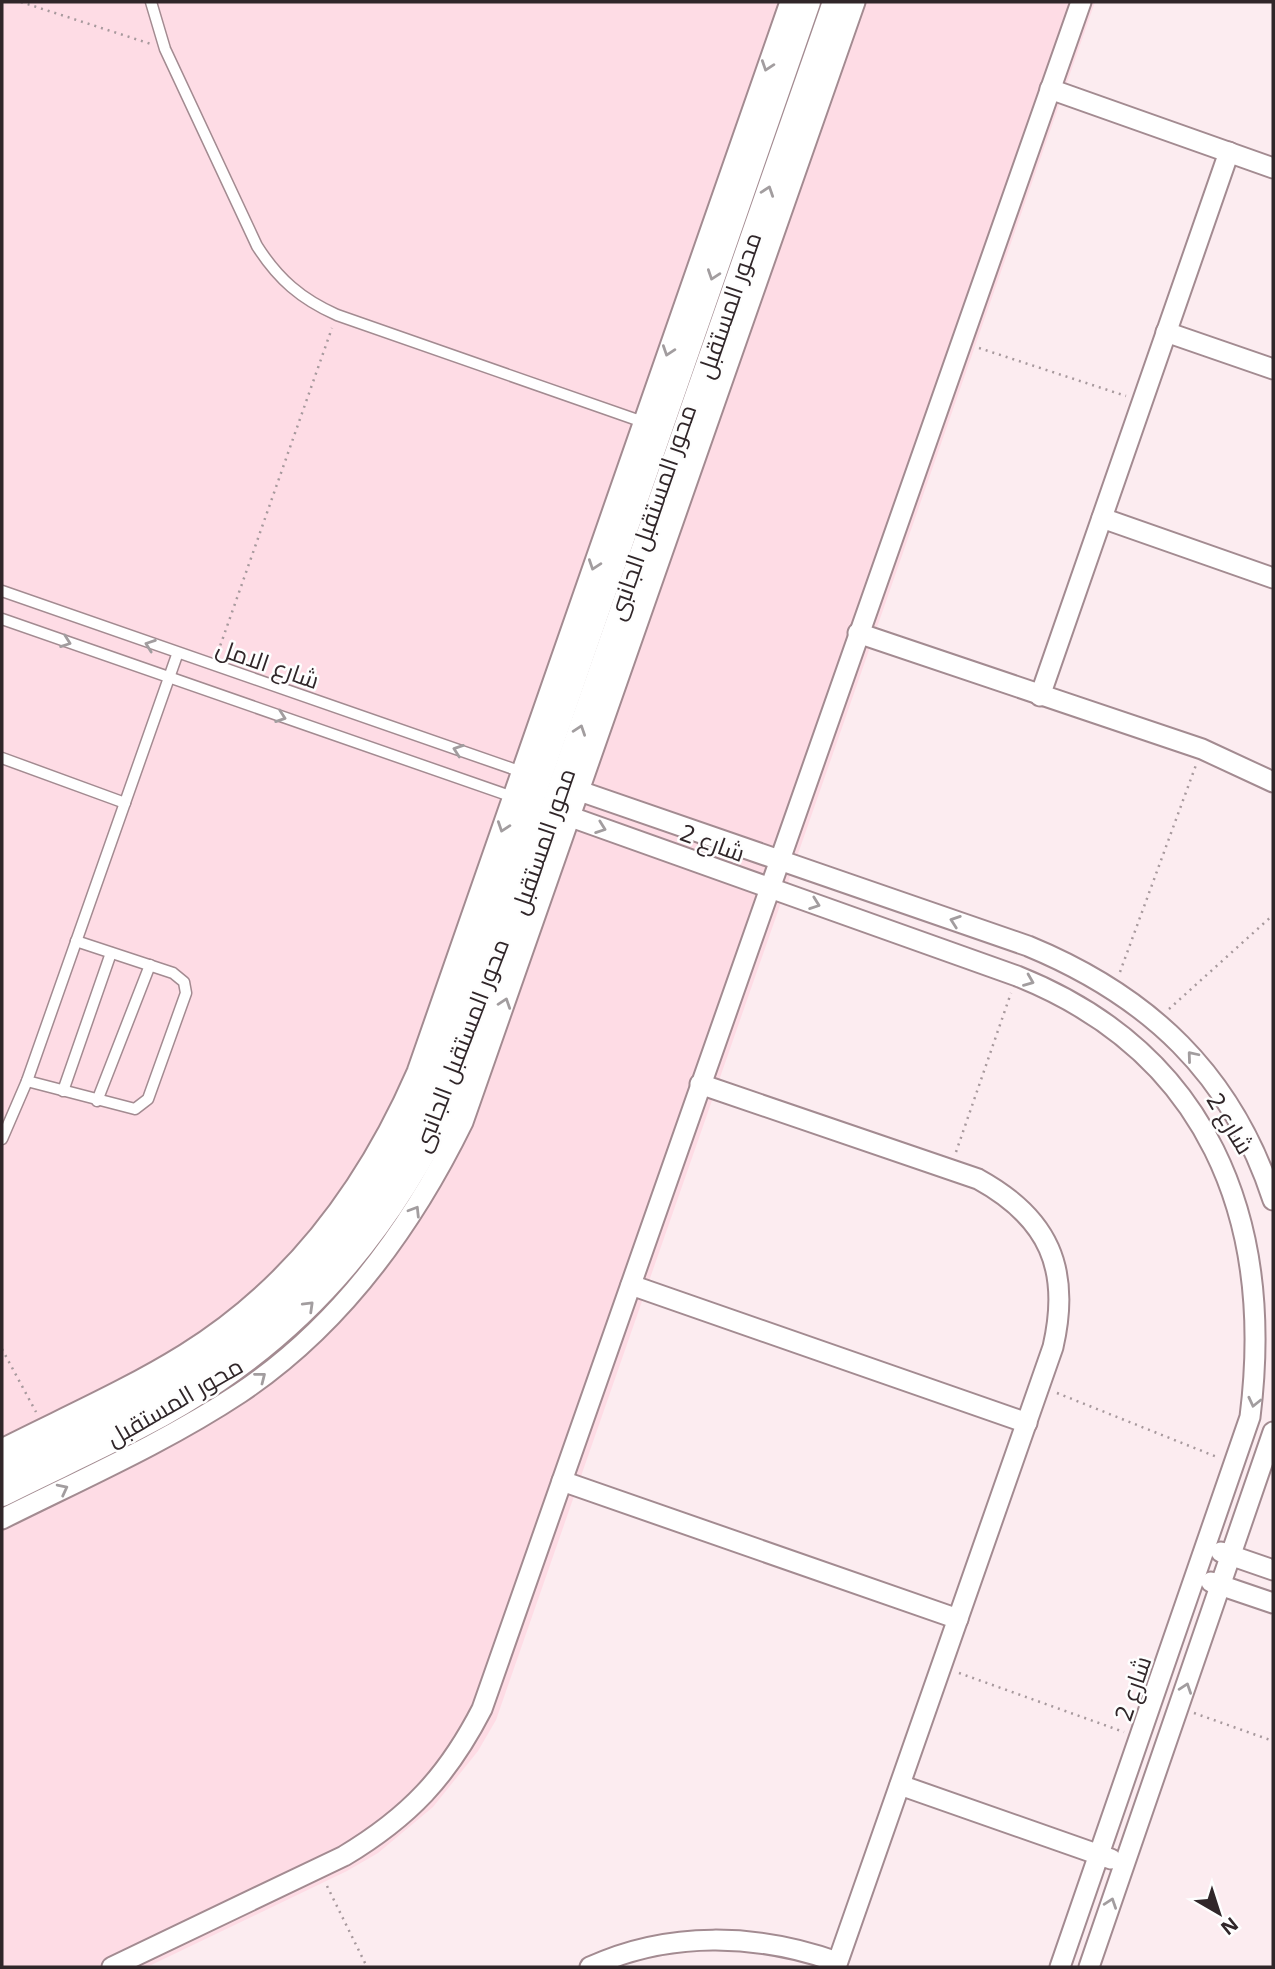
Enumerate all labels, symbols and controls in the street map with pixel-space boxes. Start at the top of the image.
one-way arrow [761,60,775,72]
one-way arrow [760,185,774,198]
street label: محور المستقبل [688,228,768,382]
one-way arrow [708,268,722,280]
one-way arrow [662,344,676,356]
street label: محور المستقبل الجانبى [599,400,703,624]
one-way arrow [588,559,602,571]
street label: شارع الامل [212,630,324,697]
one-way arrow [59,634,72,648]
one-way arrow [144,639,156,653]
one-way arrow [274,709,286,723]
one-way arrow [572,724,586,736]
one-way arrow [452,744,464,758]
street label: محور المستقبل [502,764,582,918]
street label: شارع 2 [676,815,750,870]
one-way arrow [497,820,511,832]
one-way arrow [594,820,606,834]
one-way arrow [808,896,821,910]
one-way arrow [950,915,962,929]
street label: محور المستقبل الجانبى [404,933,516,1157]
one-way arrow [1023,973,1035,987]
one-way arrow [496,998,510,1010]
one-way arrow [1188,1052,1200,1065]
street label: شارع 2 [1199,1086,1262,1161]
one-way arrow [406,1206,419,1219]
one-way arrow [301,1301,314,1314]
street label: محور المستقبل [100,1349,248,1453]
one-way arrow [253,1373,265,1386]
one-way arrow [1247,1396,1262,1408]
one-way arrow [56,1483,68,1497]
street label: شارع 2 [1106,1651,1159,1725]
one-way arrow [1178,1682,1192,1694]
north arrow [1184,1878,1254,1948]
one-way arrow [1103,1897,1117,1909]
text: N [1216,1911,1244,1941]

